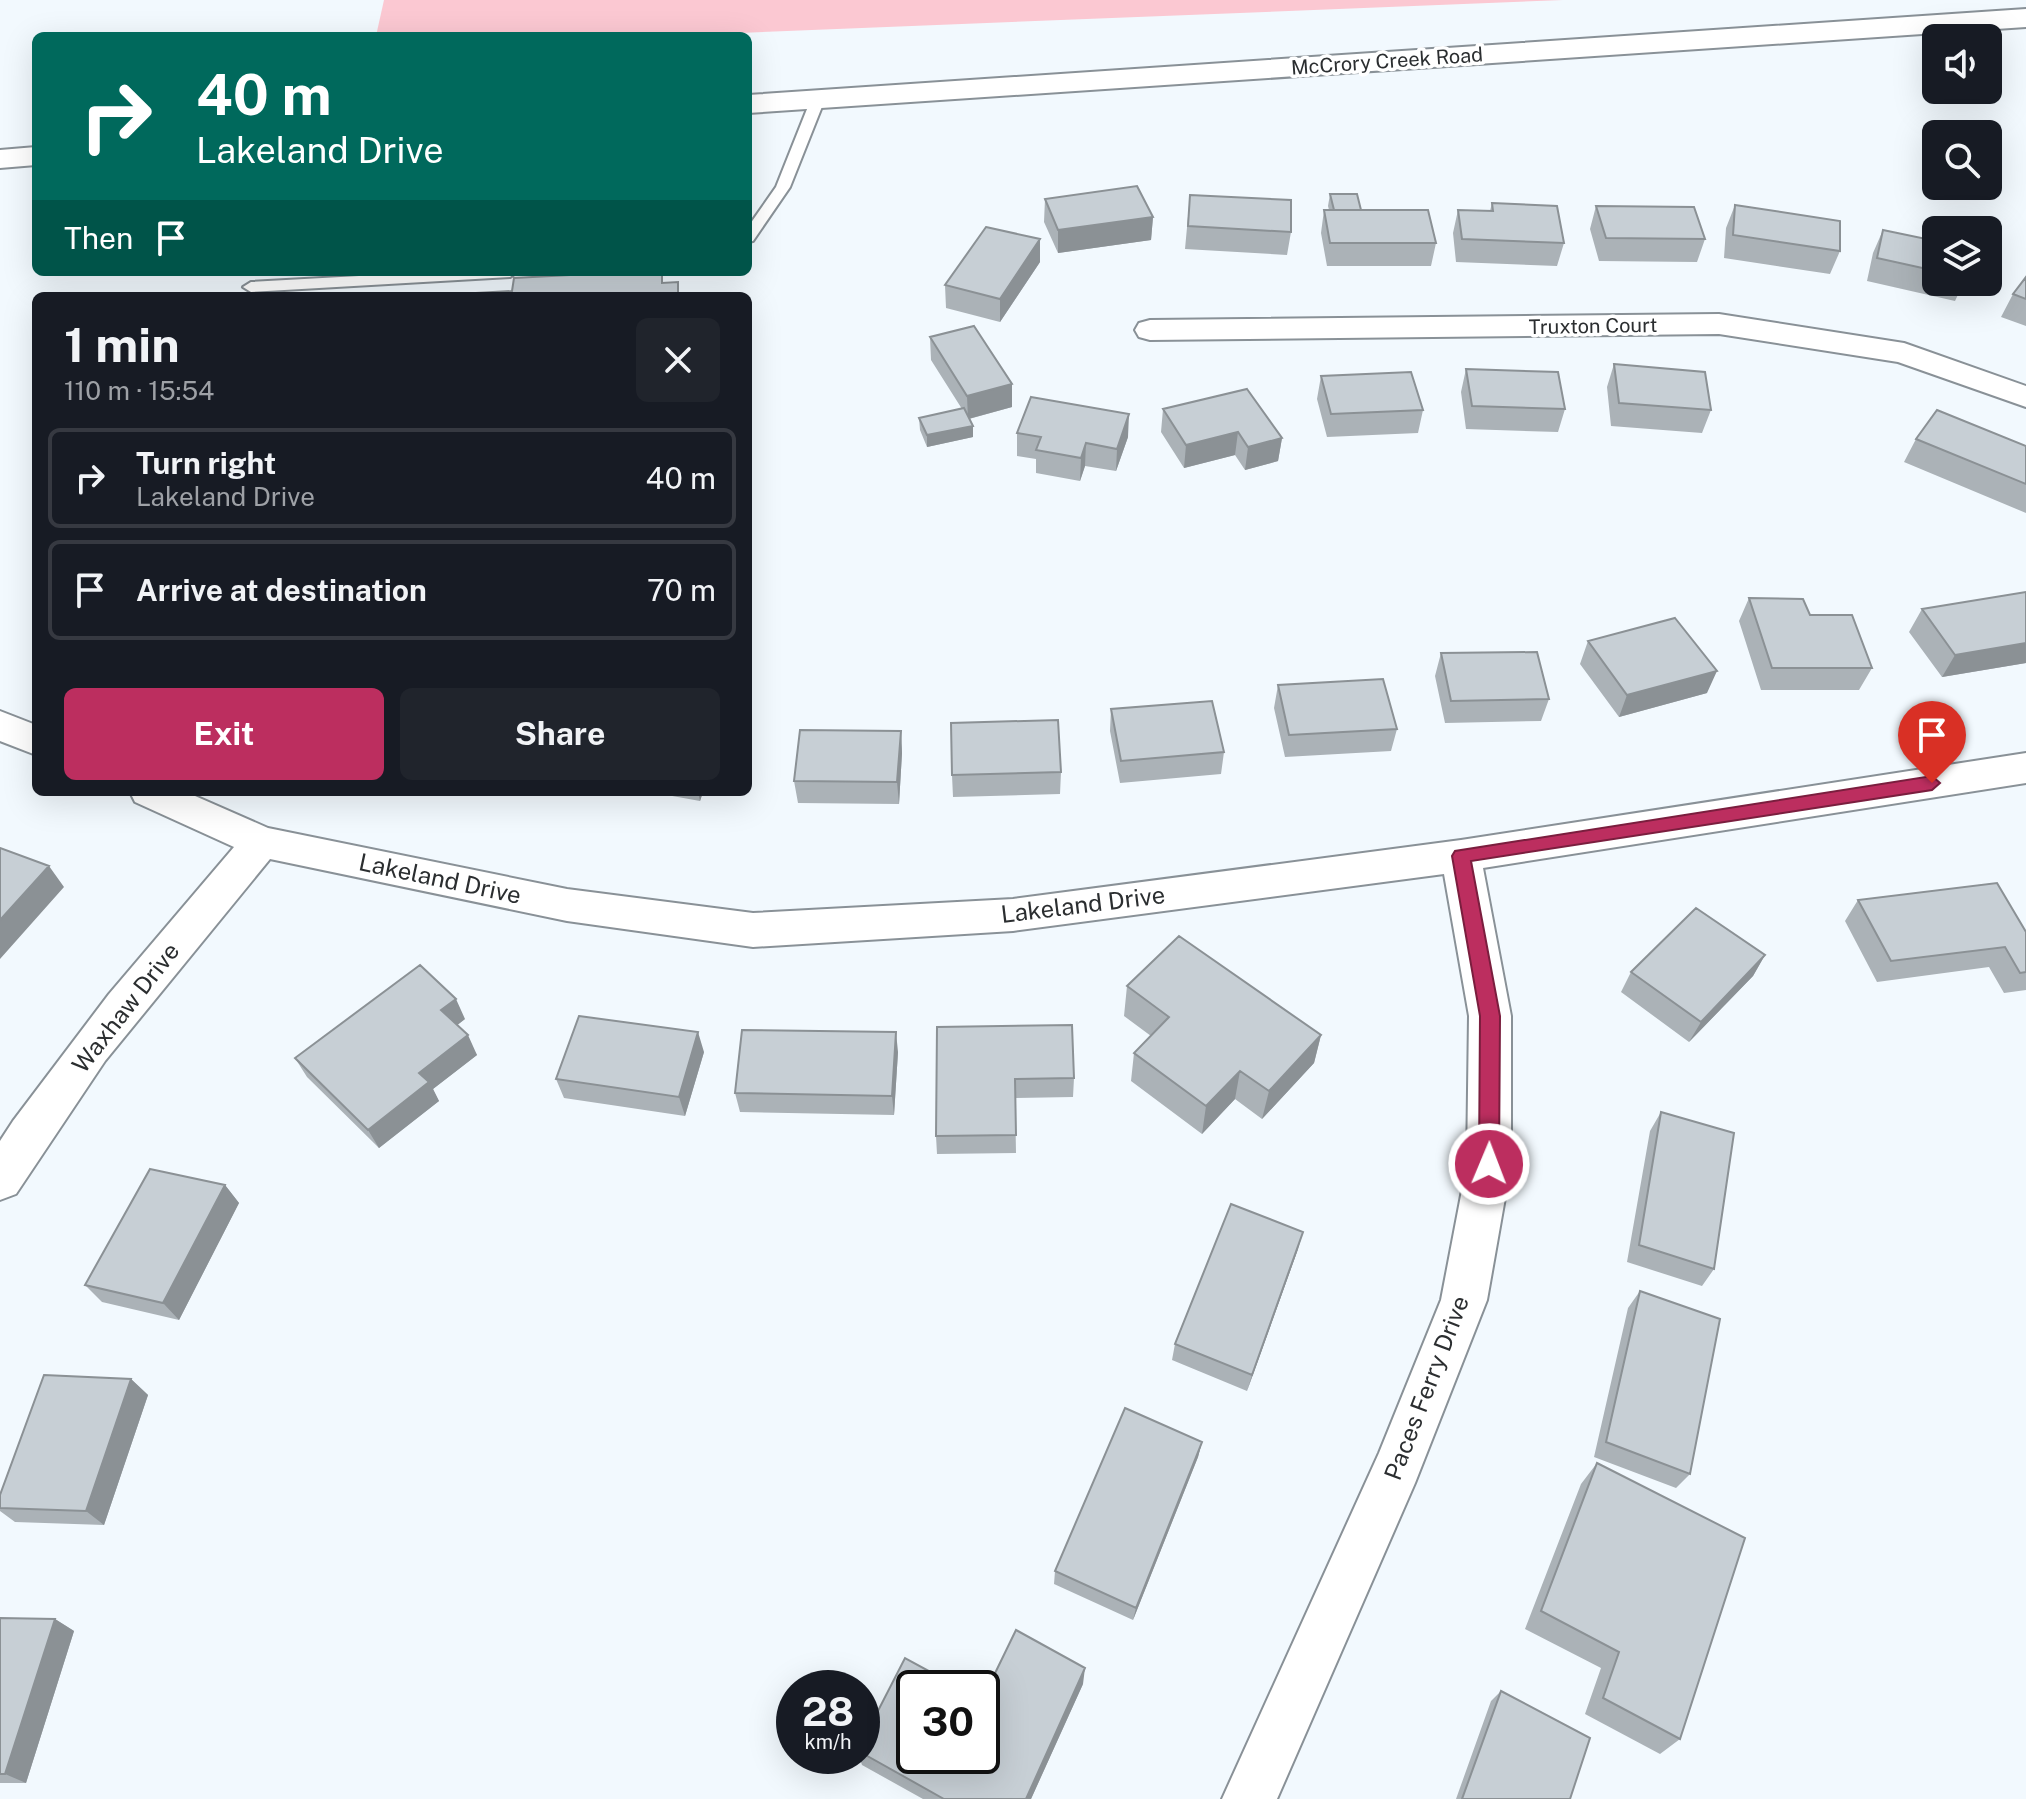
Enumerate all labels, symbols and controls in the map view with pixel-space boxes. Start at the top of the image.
map controls [1922,24,2002,296]
button: sound [1922,24,2002,104]
street label: McCrory Creek Road [1290,42,1484,80]
text: 40 m [196,62,332,128]
icon: right [64,64,168,168]
button: search [1922,120,2002,200]
text: Lakeland Drive [196,129,444,171]
icon: arrive [149,216,193,260]
button: layers [1922,216,2002,296]
text: Then [64,220,133,256]
street label: Truxton Court [1528,313,1658,339]
text: 1 min [64,316,180,373]
button: close [636,318,720,402]
text: 110 m · 15:54 [64,375,214,406]
text: Turn right [136,445,276,481]
icon: right [68,456,112,500]
text: 40 m [646,460,716,496]
text: Lakeland Drive [136,481,315,512]
icon: arrive [68,568,112,612]
text: Arrive at destination [136,572,427,608]
text: 70 m [647,572,716,608]
button: Exit [64,688,384,780]
button: Share [400,688,720,780]
pin [1898,701,1966,783]
icon: arrive [1910,713,1954,757]
street label: Lakeland Drive [357,847,524,909]
street label: Lakeland Drive [999,880,1167,928]
street label: Waxhaw Drive [66,937,185,1078]
position arrow [1447,1122,1531,1206]
street label: Paces Ferry Drive [1378,1291,1474,1484]
speed limit sign: 30 [896,1670,1000,1774]
text: 28 [802,1688,854,1735]
text: km/h [804,1730,852,1754]

